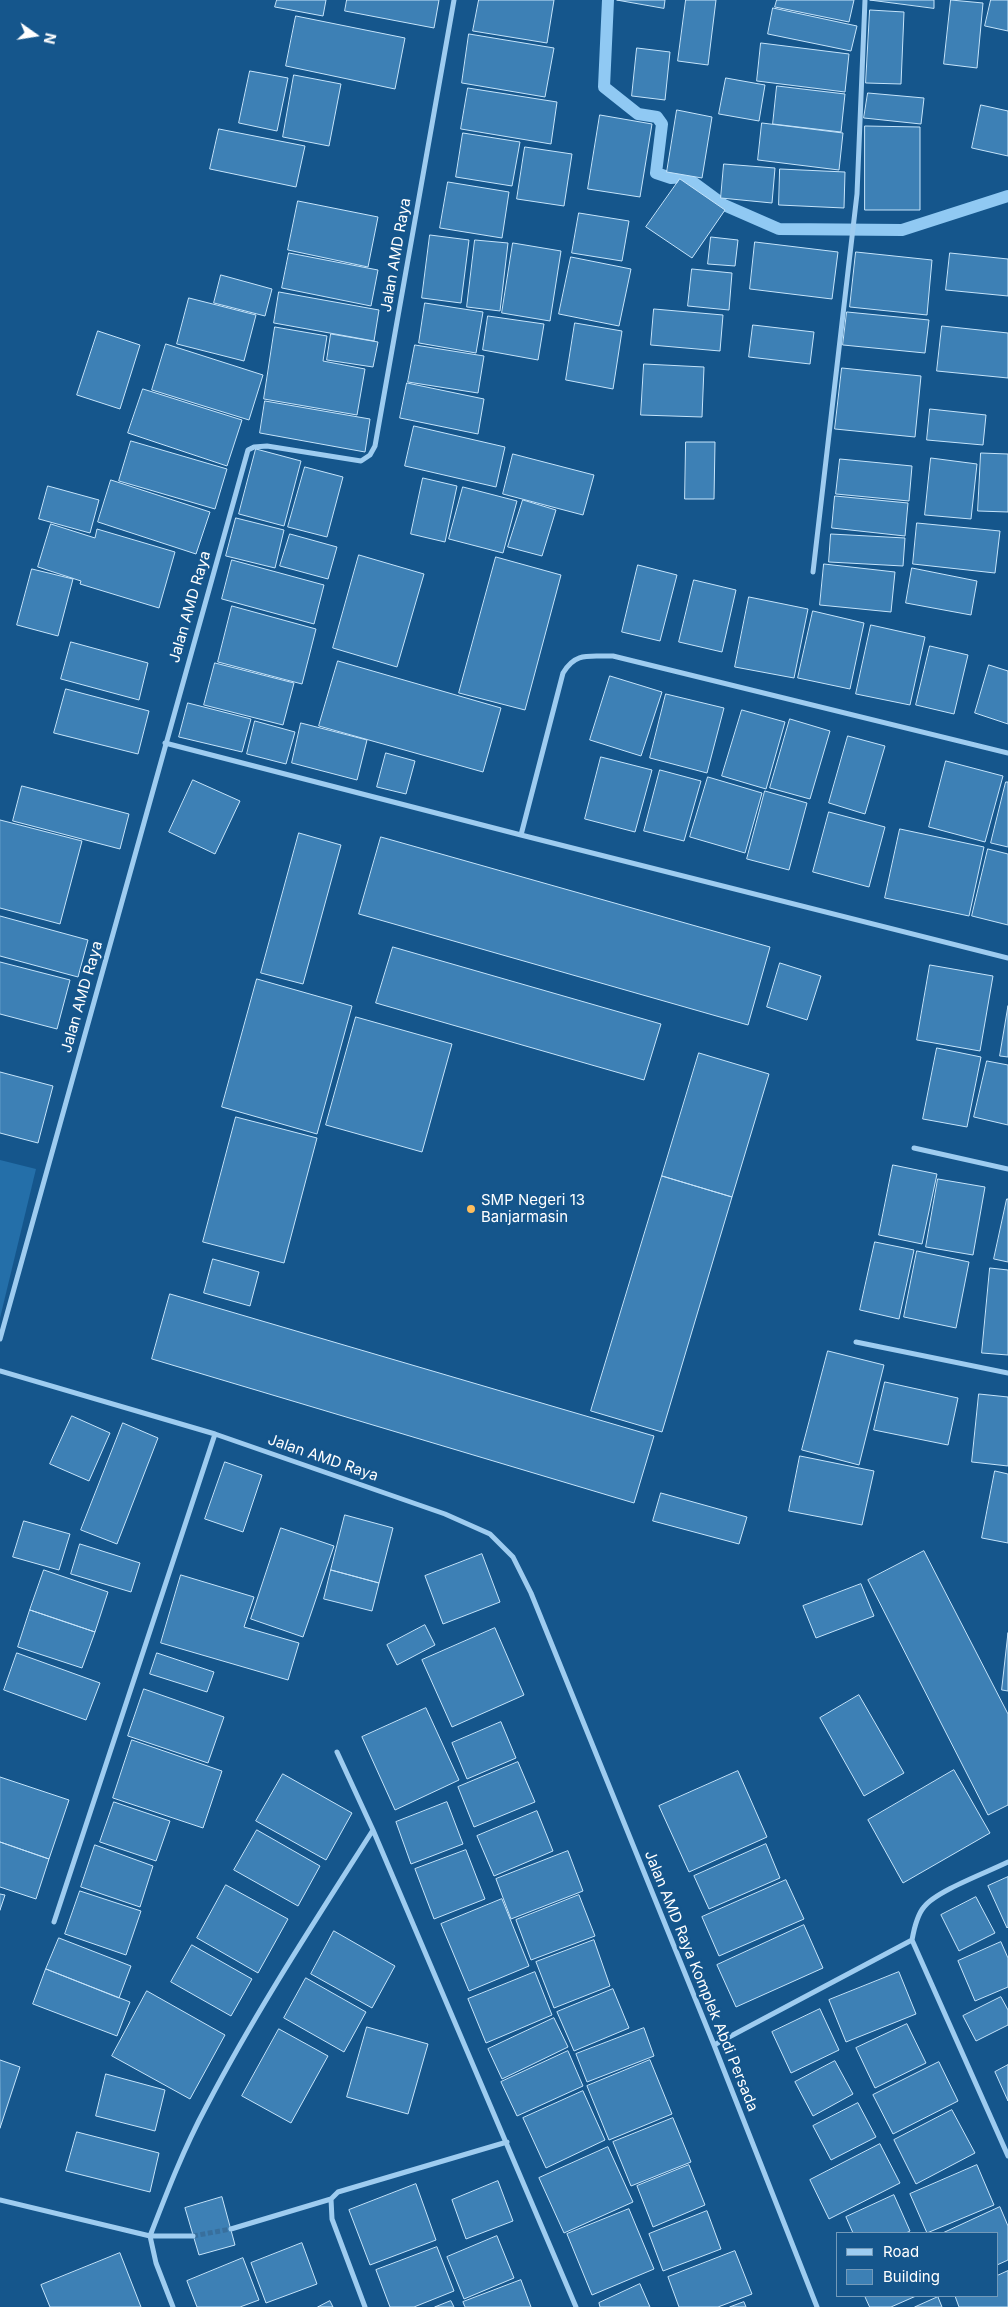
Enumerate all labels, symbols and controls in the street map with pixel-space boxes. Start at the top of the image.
north arrow [10,10,60,60]
text: N [41,31,60,46]
street label: Jalan AMD Raya [377,197,415,313]
street label: Jalan AMD Raya [165,549,215,665]
street label: Jalan AMD Raya [57,939,107,1055]
place label: SMP Negeri 13 Banjarmasin [481,1191,585,1226]
marker: SMP Negeri 13 Banjarmasin [465,1203,477,1215]
street label: Jalan AMD Raya [265,1431,381,1485]
street label: Jalan AMD Raya Komplek Abdi Persada [640,1848,762,2114]
legend [836,2232,998,2297]
text: Road [883,2242,919,2261]
text: Building [883,2267,940,2286]

